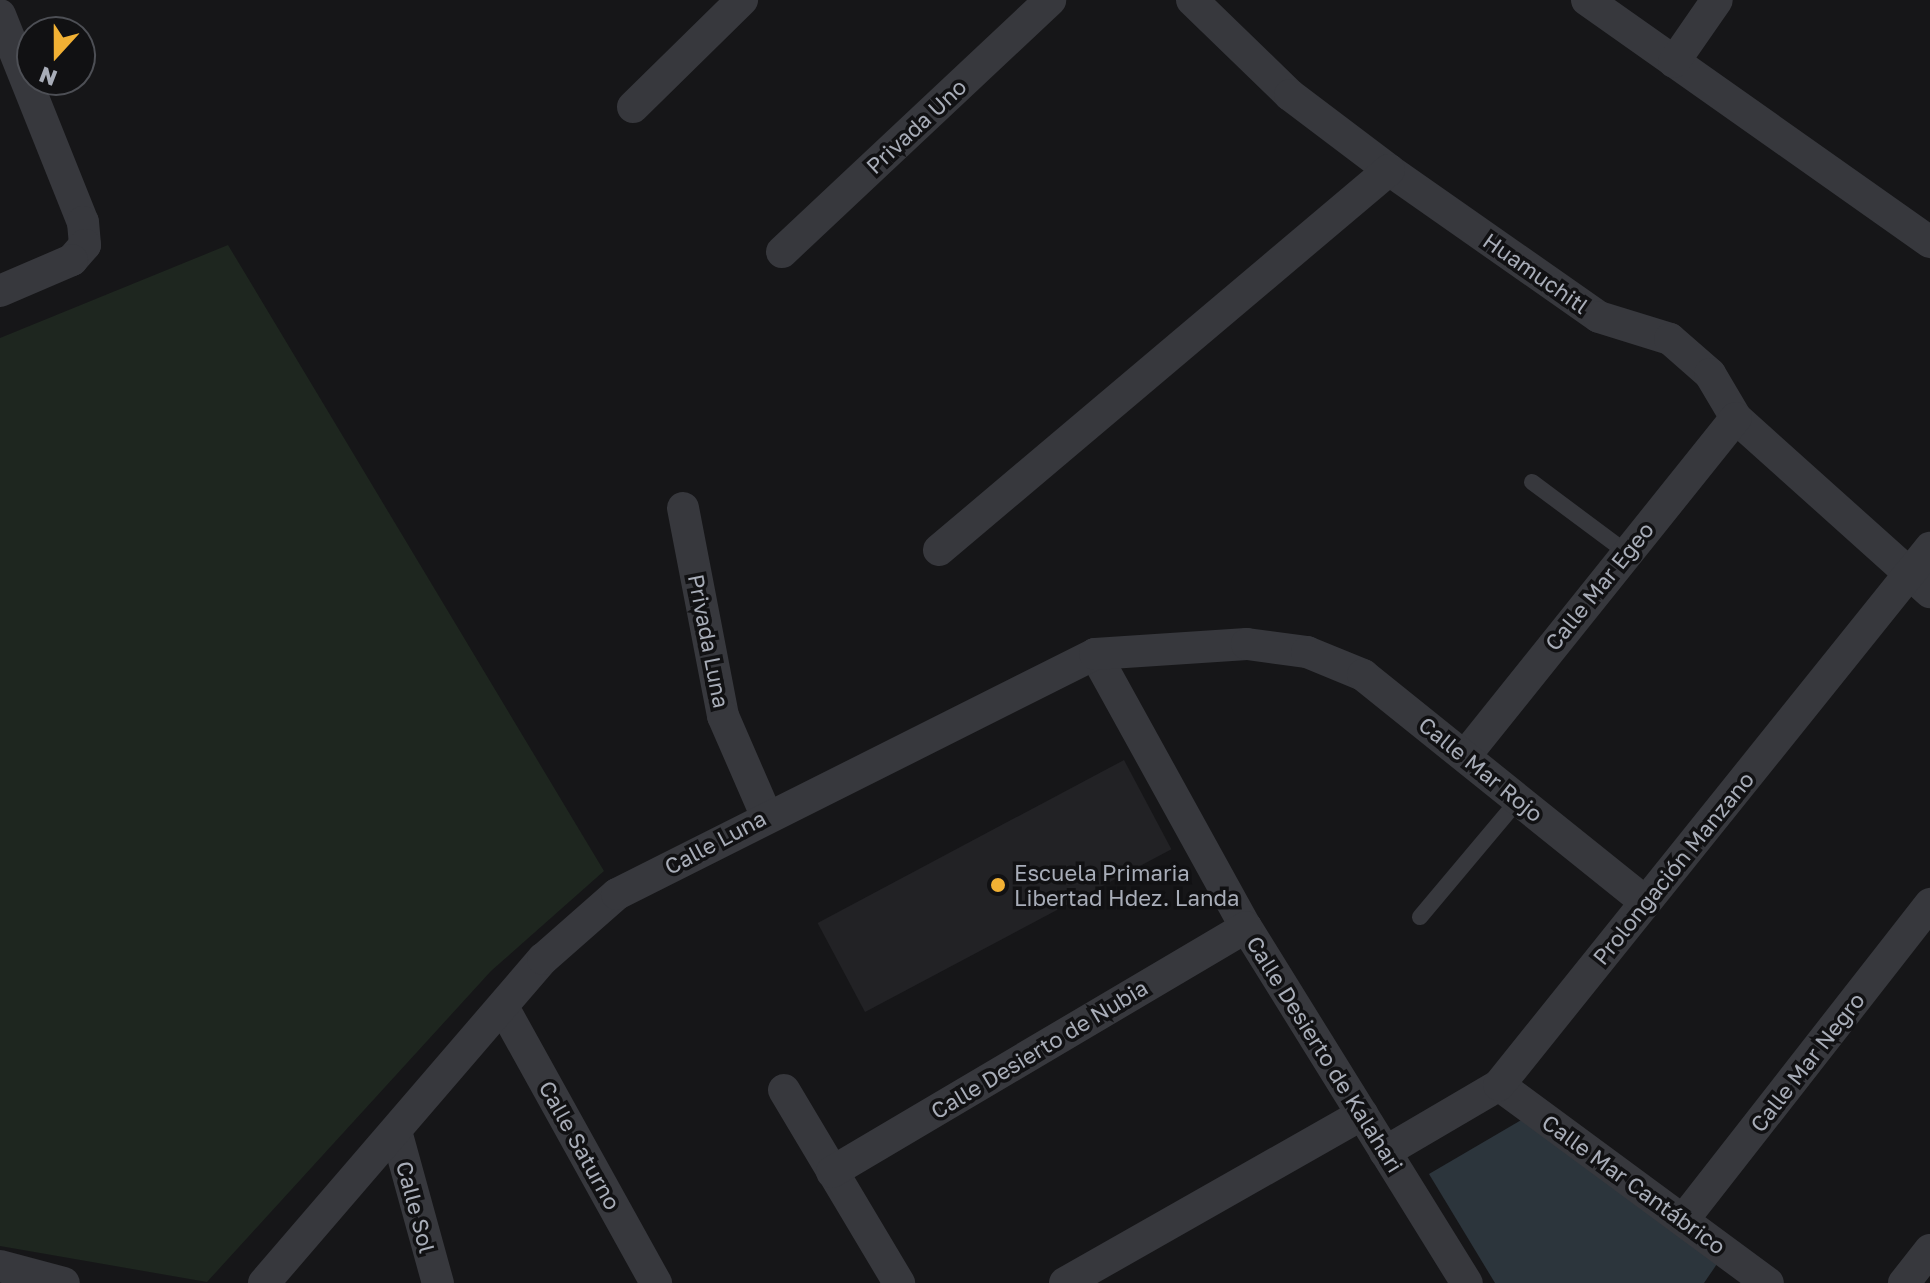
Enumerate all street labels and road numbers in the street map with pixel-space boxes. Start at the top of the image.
street label: Privada Uno [860,73,972,179]
street label: Huamuchitl [1478,227,1594,319]
street label: Calle Mar Egeo [1539,516,1659,656]
street label: Privada Luna [683,572,735,710]
street label: Calle Mar Rojo [1414,711,1548,827]
street label: Prolongación Manzano [1587,766,1759,970]
street label: Calle Luna [660,804,770,880]
street label: Calle Desierto de Kalahari [1241,931,1409,1177]
street label: Calle Desierto de Nubia [926,974,1152,1124]
street label: Calle Mar Negro [1744,987,1870,1137]
street label: Calle Saturno [534,1076,626,1214]
street label: Calle Mar Cantábrico [1537,1109,1731,1259]
street label: Calle Sol [391,1158,441,1256]

